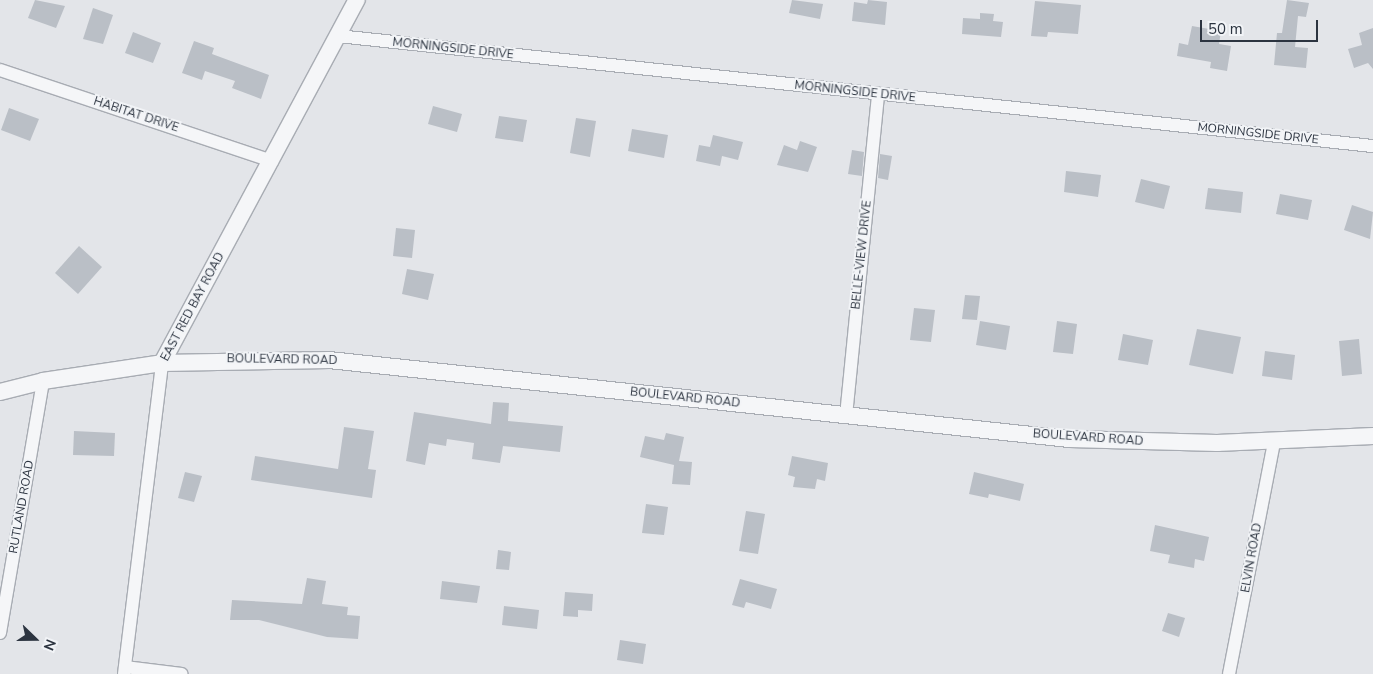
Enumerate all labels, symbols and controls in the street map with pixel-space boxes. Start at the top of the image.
scale bar [1203,10,1320,42]
text: 50 m [1208,19,1243,39]
street label: MORNINGSIDE DRIVE [392,35,514,63]
street label: MORNINGSIDE DRIVE [794,78,916,106]
street label: HABITAT DRIVE [92,94,180,136]
street label: MORNINGSIDE DRIVE [1197,120,1319,148]
street label: BELLE-VIEW DRIVE [849,200,875,310]
street label: EAST RED BAY ROAD [158,250,228,364]
street label: BOULEVARD ROAD [227,352,337,368]
street label: BOULEVARD ROAD [629,385,741,411]
street label: BOULEVARD ROAD [1032,427,1144,449]
street label: RUTLAND ROAD [7,459,37,555]
street label: ELVIN ROAD [1239,522,1265,594]
north arrow [10,614,60,664]
text: N [39,636,60,653]

